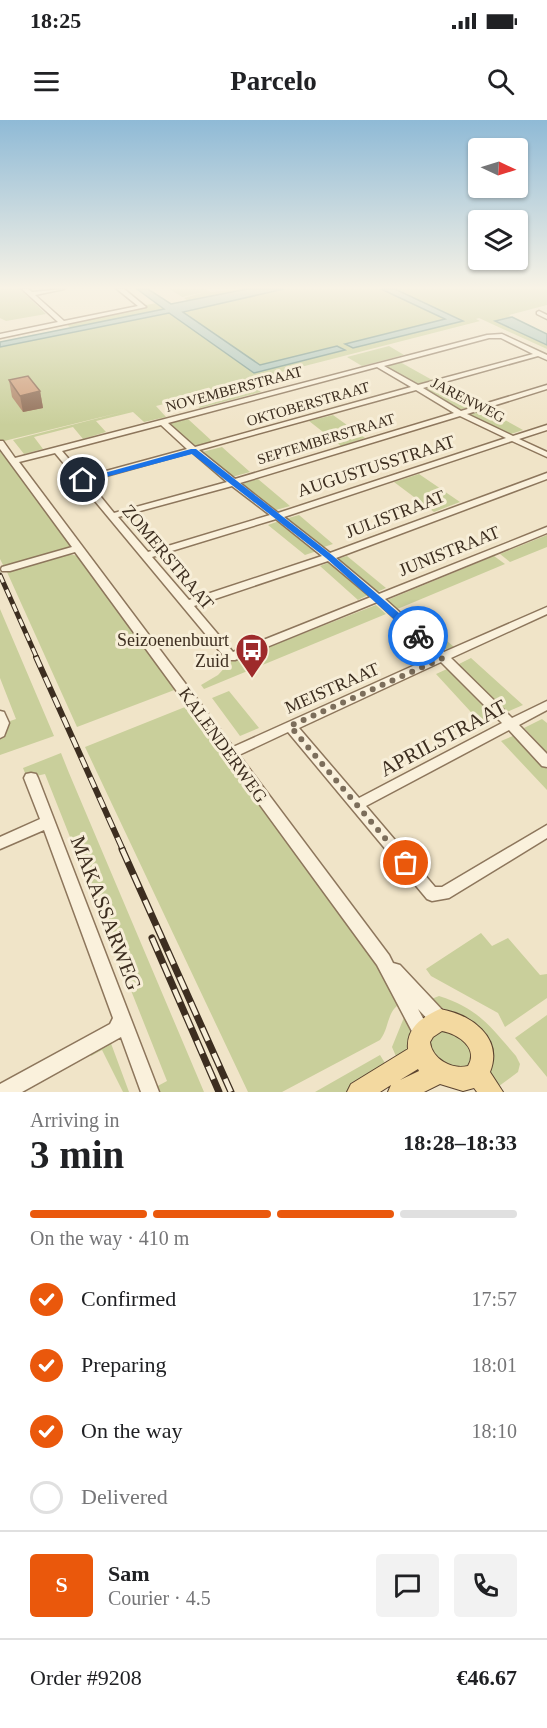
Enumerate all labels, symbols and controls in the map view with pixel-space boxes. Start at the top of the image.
text: 18:25 [30,8,81,33]
icon: menu [30,65,63,98]
icon: search [484,65,517,98]
text: Parcelo [230,66,317,96]
north arrow [468,138,528,198]
map controls [468,138,528,270]
button: layers [468,210,528,270]
street label: NOVEMBERSTRAAT [164,363,304,415]
street label: JARENWEG [428,375,508,426]
street label: OKTOBERSTRAAT [245,379,371,429]
street label: SEPTEMBERSTRAAT [255,410,397,468]
street label: AUGUSTUSSTRAAT [295,431,457,501]
pin [57,454,108,505]
icon: home [66,463,99,496]
street label: JULISTRAAT [342,486,448,542]
street label: ZOMERSTRAAT [118,500,218,614]
street label: JUNISTRAAT [396,522,502,580]
courier [388,606,448,666]
icon: bike [402,620,435,653]
place label: Seizoenenbuurt Zuid [117,630,229,671]
bus stop icon: Seizoenenbuurt Zuid [234,632,270,679]
street label: MEISTRAAT [282,658,382,718]
street label: KALENDERWEG [175,684,271,806]
street label: APRILSTRAAT [376,694,511,781]
street label: MAKASSARWEG [66,832,146,994]
pin [380,837,431,888]
icon: bag [389,846,422,879]
text: Arriving in [30,1109,119,1131]
text: 18:28–18:33 [403,1130,517,1155]
text: 3 min [30,1133,124,1176]
text: On the way · 410 m [30,1227,189,1249]
icon: check [30,1283,63,1316]
text: Confirmed [81,1286,176,1311]
text: 17:57 [471,1288,517,1310]
icon: check [30,1349,63,1382]
text: Preparing [81,1352,167,1377]
text: 18:01 [471,1354,517,1376]
icon: check [30,1415,63,1448]
text: On the way [81,1418,182,1443]
text: 18:10 [471,1420,517,1442]
text: Delivered [81,1484,168,1509]
button: chat [376,1554,439,1617]
button: phone [454,1554,517,1617]
text: Sam [108,1561,150,1586]
text: S [55,1572,68,1597]
text: Courier · 4.5 [108,1587,211,1609]
text: Order #9208 [30,1665,142,1690]
text: €46.67 [457,1665,517,1690]

